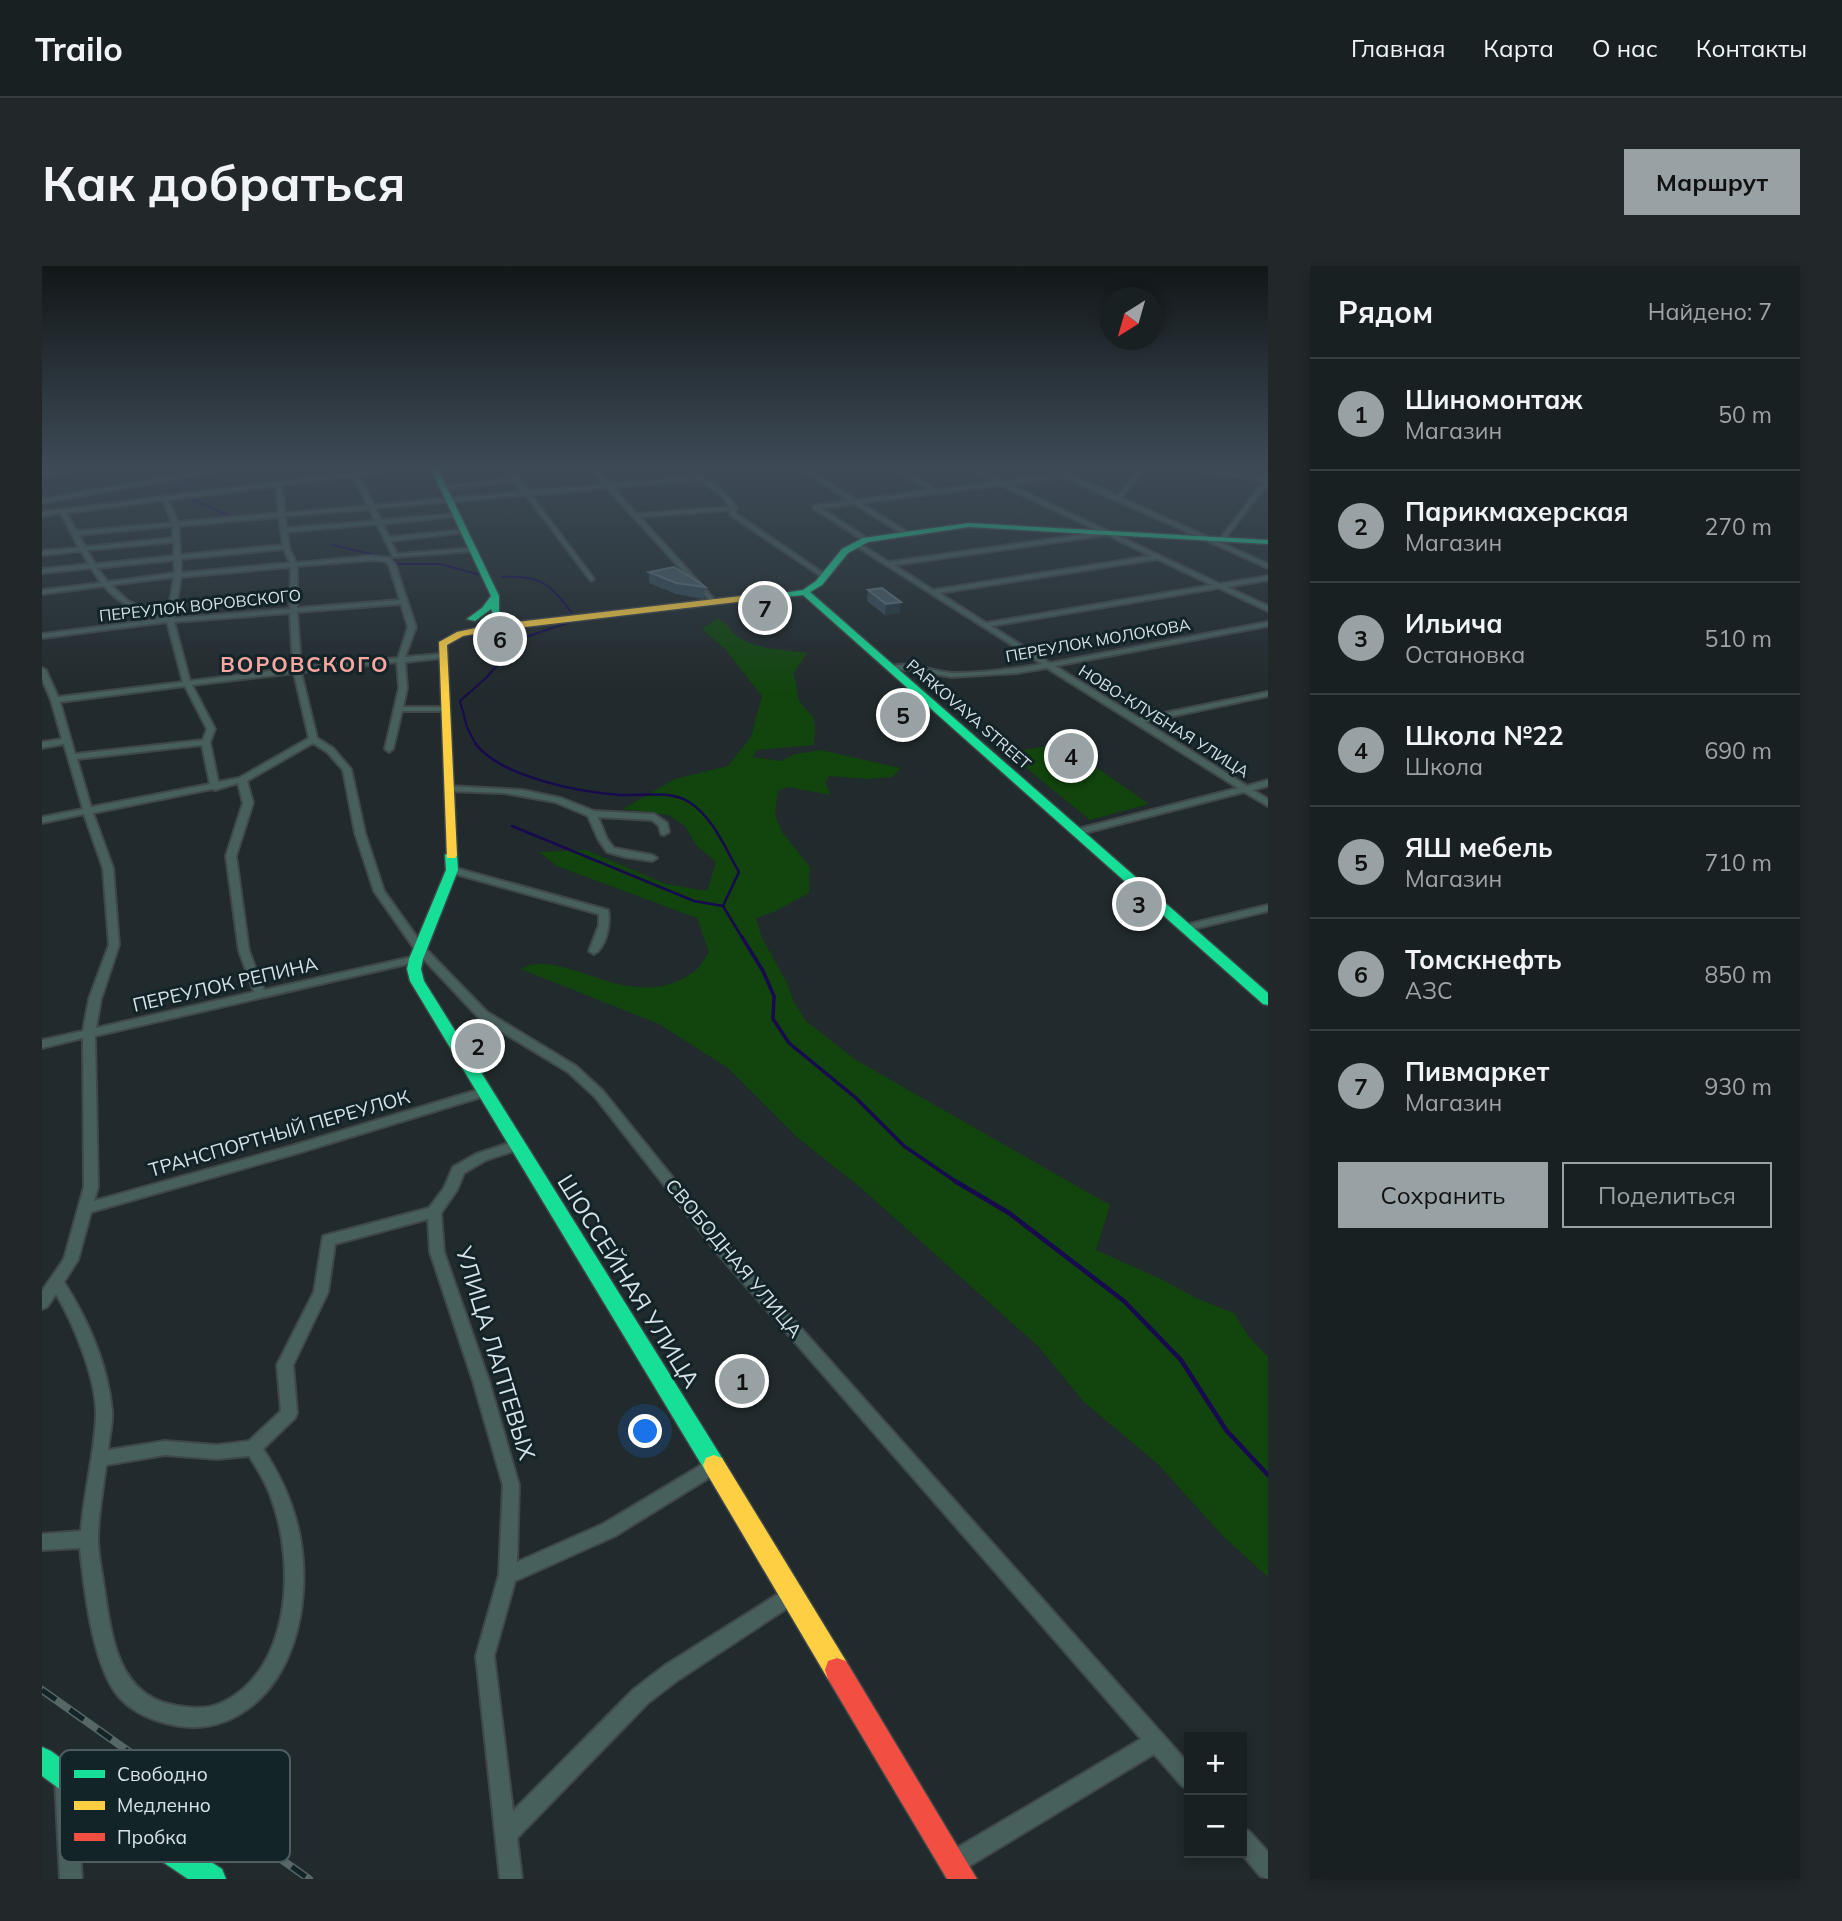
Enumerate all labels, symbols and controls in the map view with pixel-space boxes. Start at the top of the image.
text: Trailo [35,28,123,69]
text: Главная [1351,33,1445,63]
text: Карта [1483,33,1554,63]
text: О нас [1592,33,1658,63]
text: Контакты [1696,33,1807,63]
button: Маршрут [1624,149,1800,215]
text: Как добраться [42,152,405,213]
north arrow [1100,287,1163,350]
text: Рядом [1338,293,1433,331]
text: Найдено: 7 [1648,297,1772,326]
text: Шиномонтаж [1405,383,1582,416]
text: 1 [1354,400,1368,429]
text: 50 m [1718,400,1772,429]
text: Магазин [1405,416,1502,445]
text: Парикмахерская [1405,495,1629,528]
text: 2 [1354,512,1368,541]
text: 270 m [1704,512,1772,541]
text: Магазин [1405,528,1502,557]
pin: 7 [742,582,788,634]
street label: ПЕРЕУЛОК ВОРОВСКОГО [98,584,302,626]
text: Ильича [1405,607,1503,640]
pin: 6 [477,613,523,665]
street label: ПЕРЕУЛОК МОЛОКОВА [1004,614,1192,666]
text: 3 [1354,624,1368,653]
text: 510 m [1704,624,1772,653]
text: Остановка [1405,640,1525,669]
district label: ВОРОВСКОГО [220,651,390,677]
street label: PARKOVAYA STREET [903,655,1036,774]
street label: НОВО-КЛУБНАЯ УЛИЦА [1075,660,1253,782]
pin: 5 [880,689,926,741]
text: Школа №22 [1405,719,1564,752]
pin: 4 [1048,730,1094,782]
text: 4 [1354,736,1368,765]
text: 690 m [1704,736,1772,765]
text: Школа [1405,752,1483,781]
text: ЯШ мебель [1405,831,1553,864]
text: 5 [1354,848,1368,877]
text: 710 m [1704,848,1772,877]
text: Магазин [1405,864,1502,893]
pin: 3 [1116,878,1162,930]
text: Томскнефть [1405,943,1562,976]
street label: ПЕРЕУЛОК РЕПИНА [130,951,320,1017]
text: 6 [1354,960,1368,989]
text: 850 m [1704,960,1772,989]
text: АЗС [1405,976,1453,1005]
pin: 2 [455,1020,501,1072]
text: Пивмаркет [1405,1055,1549,1088]
text: 7 [1354,1072,1368,1101]
text: 930 m [1704,1072,1772,1101]
street label: ТРАНСПОРТНЫЙ ПЕРЕУЛОК [146,1084,413,1182]
text: Магазин [1405,1088,1502,1117]
button: Сохранить [1338,1162,1548,1228]
button: Поделиться [1562,1162,1772,1228]
street label: ШОССЕЙНАЯ УЛИЦА [551,1169,707,1393]
street label: СВОБОДНАЯ УЛИЦА [661,1174,807,1342]
street label: УЛИЦА ЛАПТЕВЫХ [449,1242,542,1463]
pin: 1 [719,1355,765,1407]
your location [628,1414,662,1448]
map controls [1184,1732,1247,1858]
button: + [1184,1732,1247,1795]
legend [60,1750,290,1862]
text: Свободно [117,1762,208,1786]
text: Медленно [117,1793,211,1817]
button: − [1184,1795,1247,1858]
text: Пробка [117,1825,187,1849]

